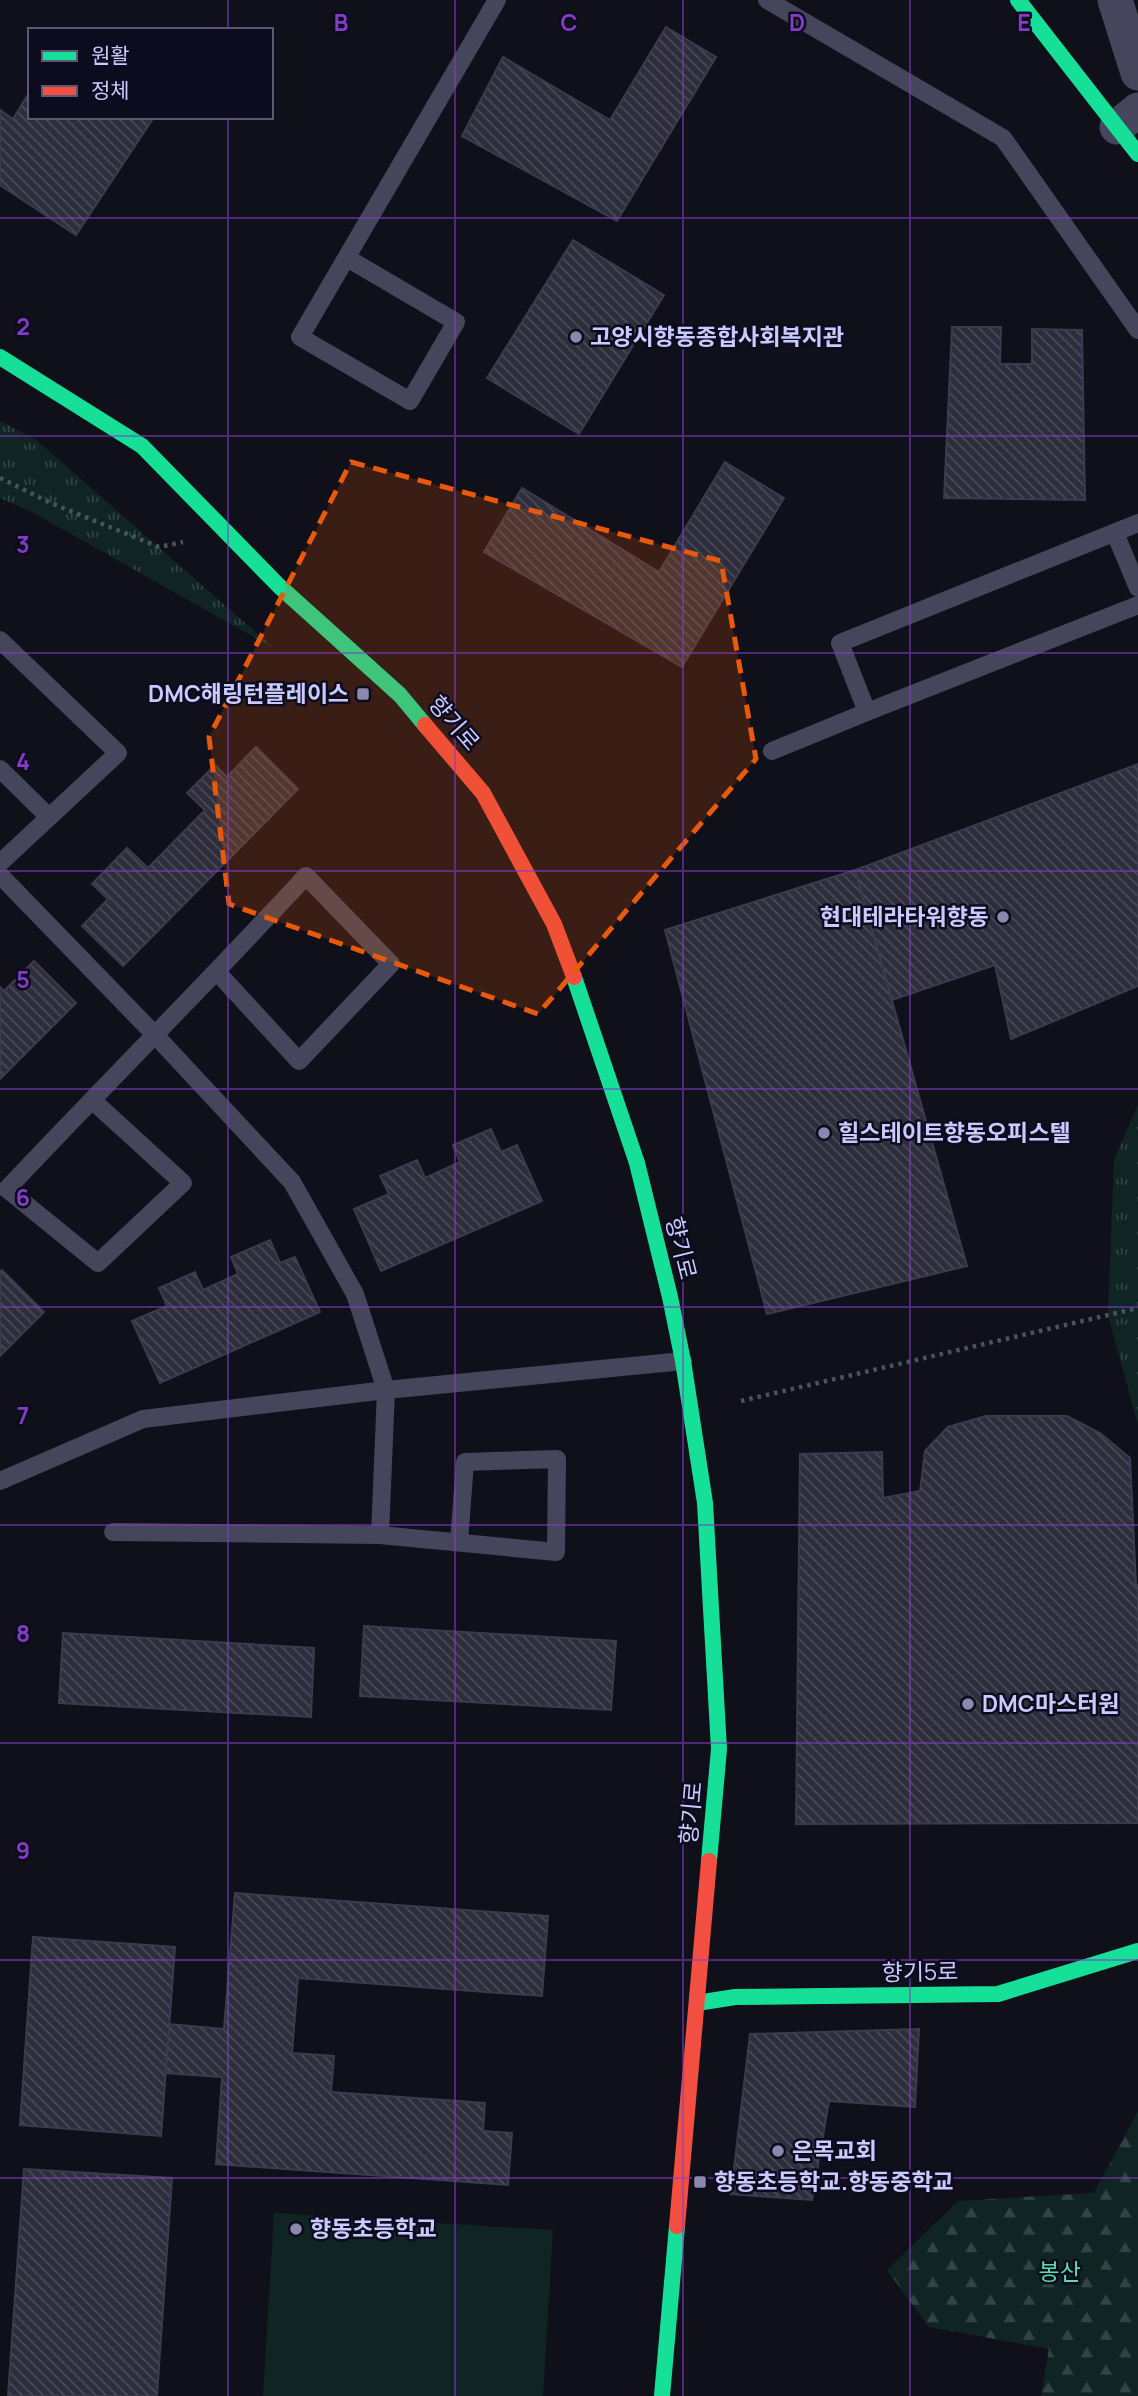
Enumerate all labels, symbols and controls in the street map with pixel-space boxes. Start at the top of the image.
text: B [334,6,348,38]
text: C [561,6,578,38]
text: D [789,6,805,38]
text: E [1017,6,1031,38]
legend [28,28,273,119]
text: 원활 [91,41,130,69]
text: 정체 [91,76,130,104]
text: 2 [16,310,30,342]
place label: 고양시향동종합사회복지관 [590,320,844,352]
marker: 고양시향동종합사회복지관 [568,329,584,345]
text: 3 [16,528,30,560]
place label: DMC해링턴플레이스 [148,677,349,709]
marker: DMC해링턴플레이스 [355,686,371,702]
street label: 향기로 [422,688,488,757]
text: 4 [16,745,30,777]
place label: 현대테라타워향동 [820,900,989,932]
marker: 현대테라타워향동 [995,909,1011,925]
text: 5 [16,963,30,995]
place label: 힐스테이트향동오피스텔 [838,1116,1071,1148]
marker: 힐스테이트향동오피스텔 [816,1125,832,1141]
text: 6 [16,1181,30,1213]
street label: 향기로 [659,1213,705,1282]
text: 7 [17,1399,29,1431]
text: 8 [16,1617,30,1649]
place label: DMC마스터원 [982,1687,1119,1719]
marker: DMC마스터원 [960,1696,976,1712]
street label: 향기로 [671,1780,709,1846]
text: 9 [16,1834,30,1866]
street label: 향기5로 [881,1954,959,1988]
place label: 은목교회 [792,2134,877,2166]
marker: 은목교회 [770,2143,786,2159]
place label: 향동초등학교.향동중학교 [714,2165,954,2197]
marker: 향동초등학교.향동중학교 [692,2174,708,2190]
place label: 향동초등학교 [310,2212,437,2244]
marker: 향동초등학교 [288,2221,304,2237]
park label: 봉산 [1039,2255,1081,2287]

